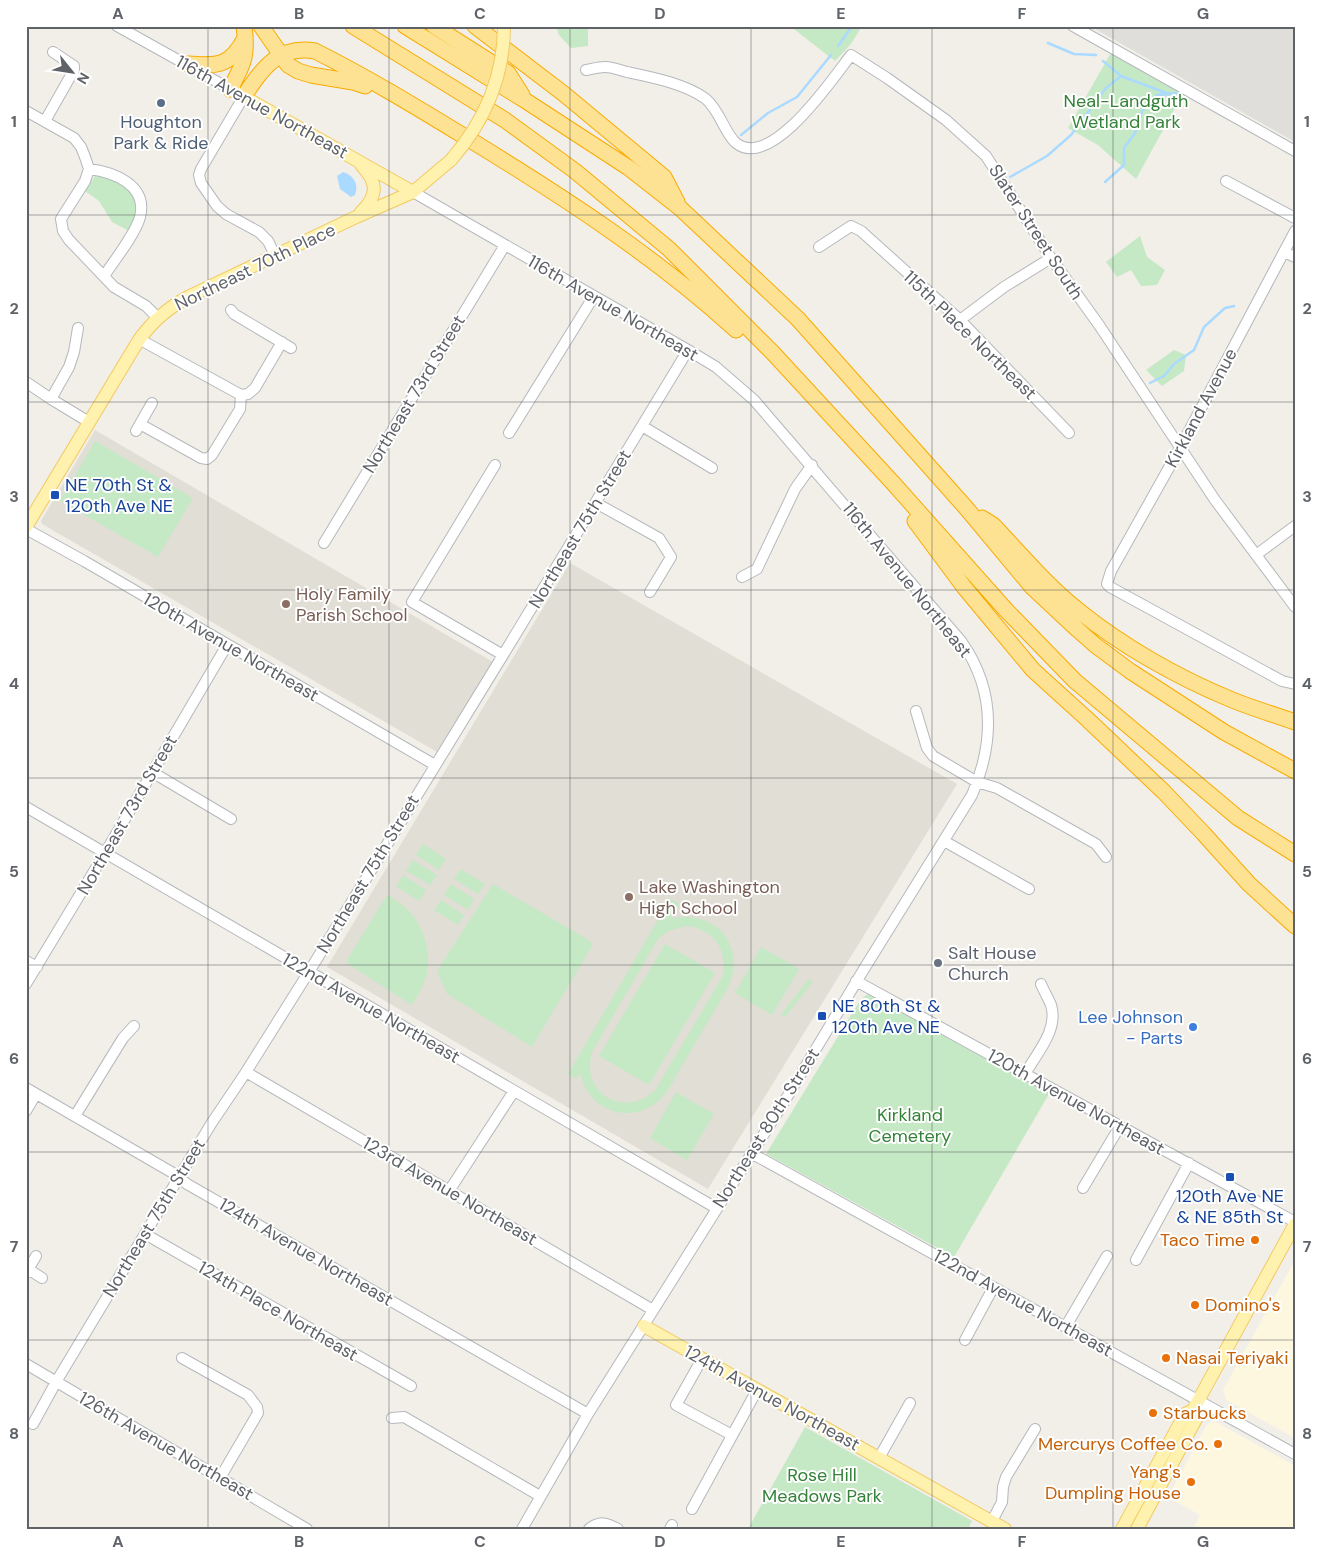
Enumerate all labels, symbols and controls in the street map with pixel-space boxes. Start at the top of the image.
text: A [112,3,124,24]
text: B [294,3,304,24]
text: C [474,3,486,24]
text: D [654,3,666,24]
text: E [836,3,846,24]
text: F [1018,3,1027,24]
text: G [1197,3,1209,24]
north arrow [48,48,98,98]
street label: 116th Avenue Northeast [172,50,352,164]
text: N [73,70,94,87]
park label: Neal-Landguth Wetland Park [1064,89,1188,134]
marker: Houghton Park & Ride [155,97,167,109]
place label: Houghton Park & Ride [114,110,208,155]
text: 1 [11,111,17,132]
text: 1 [1304,111,1310,132]
street label: Slater Street South [983,160,1089,304]
street label: Northeast 70th Place [171,218,339,316]
street label: 116th Avenue Northeast [523,249,703,367]
street label: 115th Place Northeast [898,265,1042,405]
text: 2 [9,298,19,319]
text: 2 [1302,298,1312,319]
street label: Northeast 73rd Street [357,310,471,478]
street label: Kirkland Avenue [1159,344,1243,472]
street label: Northeast 75th Street [523,445,637,613]
place label: NE 70th St & 120th Ave NE [65,473,173,518]
text: 3 [9,486,19,507]
text: 3 [1302,486,1312,507]
marker: NE 70th St & 120th Ave NE [49,489,61,501]
street label: 116th Avenue Northeast [837,497,977,663]
place label: Holy Family Parish School [296,582,407,627]
street label: 120th Avenue Northeast [139,587,323,707]
marker: Holy Family Parish School [280,598,292,610]
text: 4 [9,673,19,694]
text: 4 [1302,673,1312,694]
street label: Northeast 73rd Street [71,731,183,899]
street label: Northeast 75th Street [311,790,425,958]
text: 5 [9,861,19,882]
text: 5 [1302,861,1312,882]
place label: Lake Washington High School [639,875,780,920]
marker: Lake Washington High School [623,891,635,903]
place label: Salt House Church [948,941,1037,986]
street label: 122nd Avenue Northeast [278,947,464,1069]
marker: Salt House Church [932,957,944,969]
place label: NE 80th St & 120th Ave NE [832,994,940,1039]
place label: Lee Johnson - Parts [1078,1005,1183,1050]
marker: NE 80th St & 120th Ave NE [816,1010,828,1022]
marker: Lee Johnson - Parts [1187,1021,1199,1033]
street label: 120th Avenue Northeast [983,1043,1169,1161]
street label: Northeast 80th Street [707,1044,825,1212]
text: 6 [9,1048,19,1069]
text: 6 [1302,1048,1312,1069]
park label: Kirkland Cemetery [869,1103,951,1148]
street label: 123rd Avenue Northeast [358,1131,542,1251]
street label: Northeast 75th Street [97,1134,211,1302]
marker: 120th Ave NE & NE 85th St [1224,1171,1236,1183]
place label: 120th Ave NE & NE 85th St [1176,1184,1284,1229]
street label: 124th Avenue Northeast [214,1192,398,1312]
place label: Taco Time [1160,1228,1245,1252]
marker: Taco Time [1249,1234,1261,1246]
text: 7 [10,1236,19,1257]
text: 7 [1303,1236,1312,1257]
street label: 122nd Avenue Northeast [929,1244,1117,1362]
street label: 124th Place Northeast [194,1255,362,1367]
place label: Domino's [1205,1293,1281,1317]
marker: Domino's [1189,1299,1201,1311]
street label: 124th Avenue Northeast [680,1340,864,1456]
place label: Nasai Teriyaki [1176,1346,1288,1370]
marker: Nasai Teriyaki [1160,1352,1172,1364]
street label: 126th Avenue Northeast [74,1386,258,1506]
place label: Starbucks [1163,1401,1246,1425]
marker: Starbucks [1147,1407,1159,1419]
text: 8 [9,1423,19,1444]
text: 8 [1302,1423,1312,1444]
place label: Mercurys Coffee Co. [1038,1432,1208,1456]
marker: Mercurys Coffee Co. [1212,1438,1224,1450]
place label: Yang's Dumpling House [1045,1460,1181,1505]
park label: Rose Hill Meadows Park [762,1463,882,1508]
marker: Yang's Dumpling House [1185,1476,1197,1488]
text: A [112,1531,124,1552]
text: B [294,1531,304,1552]
text: C [474,1531,486,1552]
text: D [654,1531,666,1552]
text: E [836,1531,846,1552]
text: F [1018,1531,1027,1552]
text: G [1197,1531,1209,1552]

